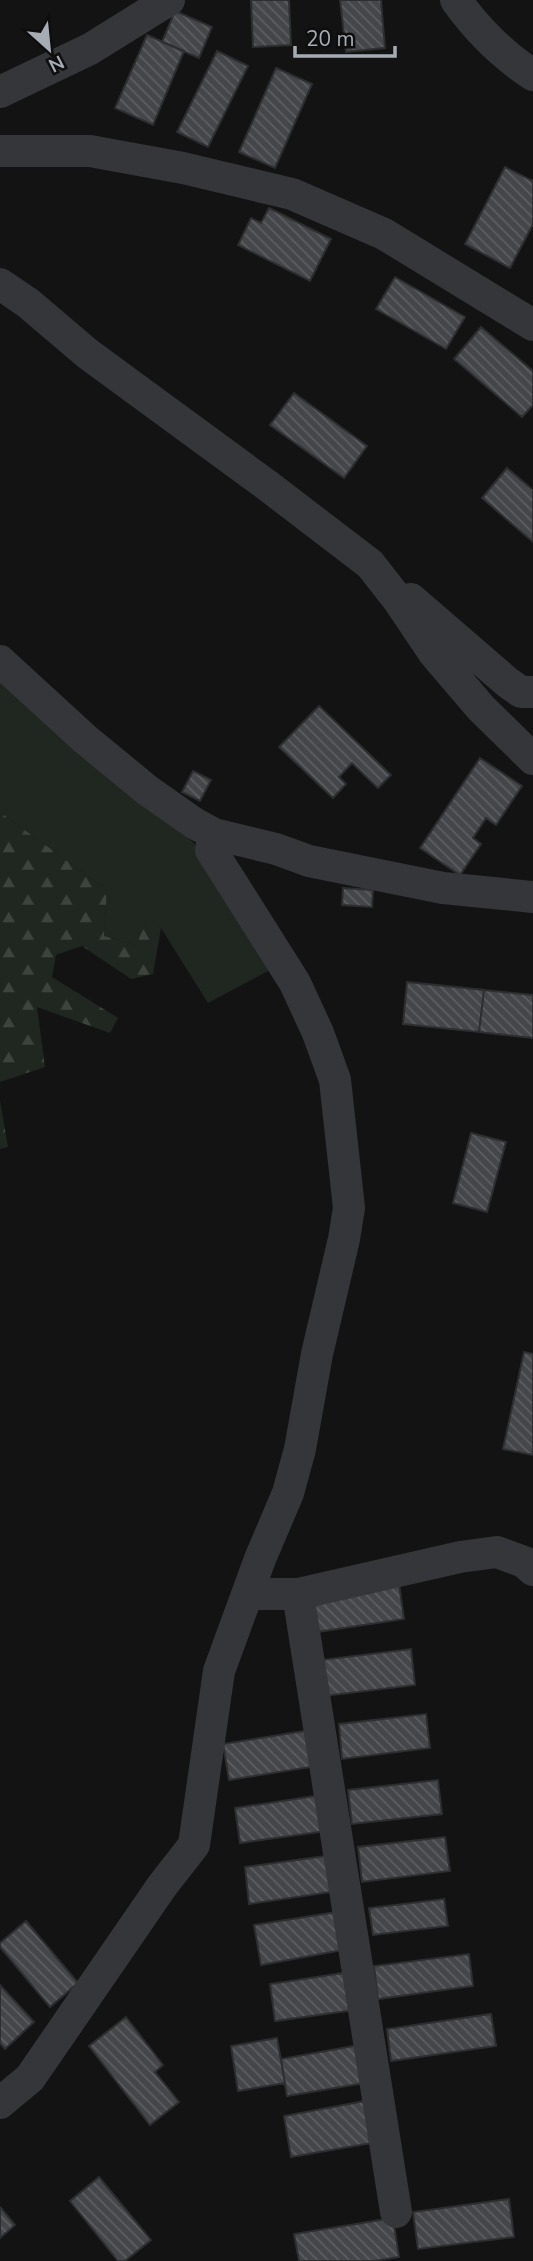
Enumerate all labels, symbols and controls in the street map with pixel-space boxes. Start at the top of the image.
north arrow [14,14,84,84]
scale bar [295,14,395,58]
text: 20 m [306,25,355,53]
text: N [44,48,69,78]

